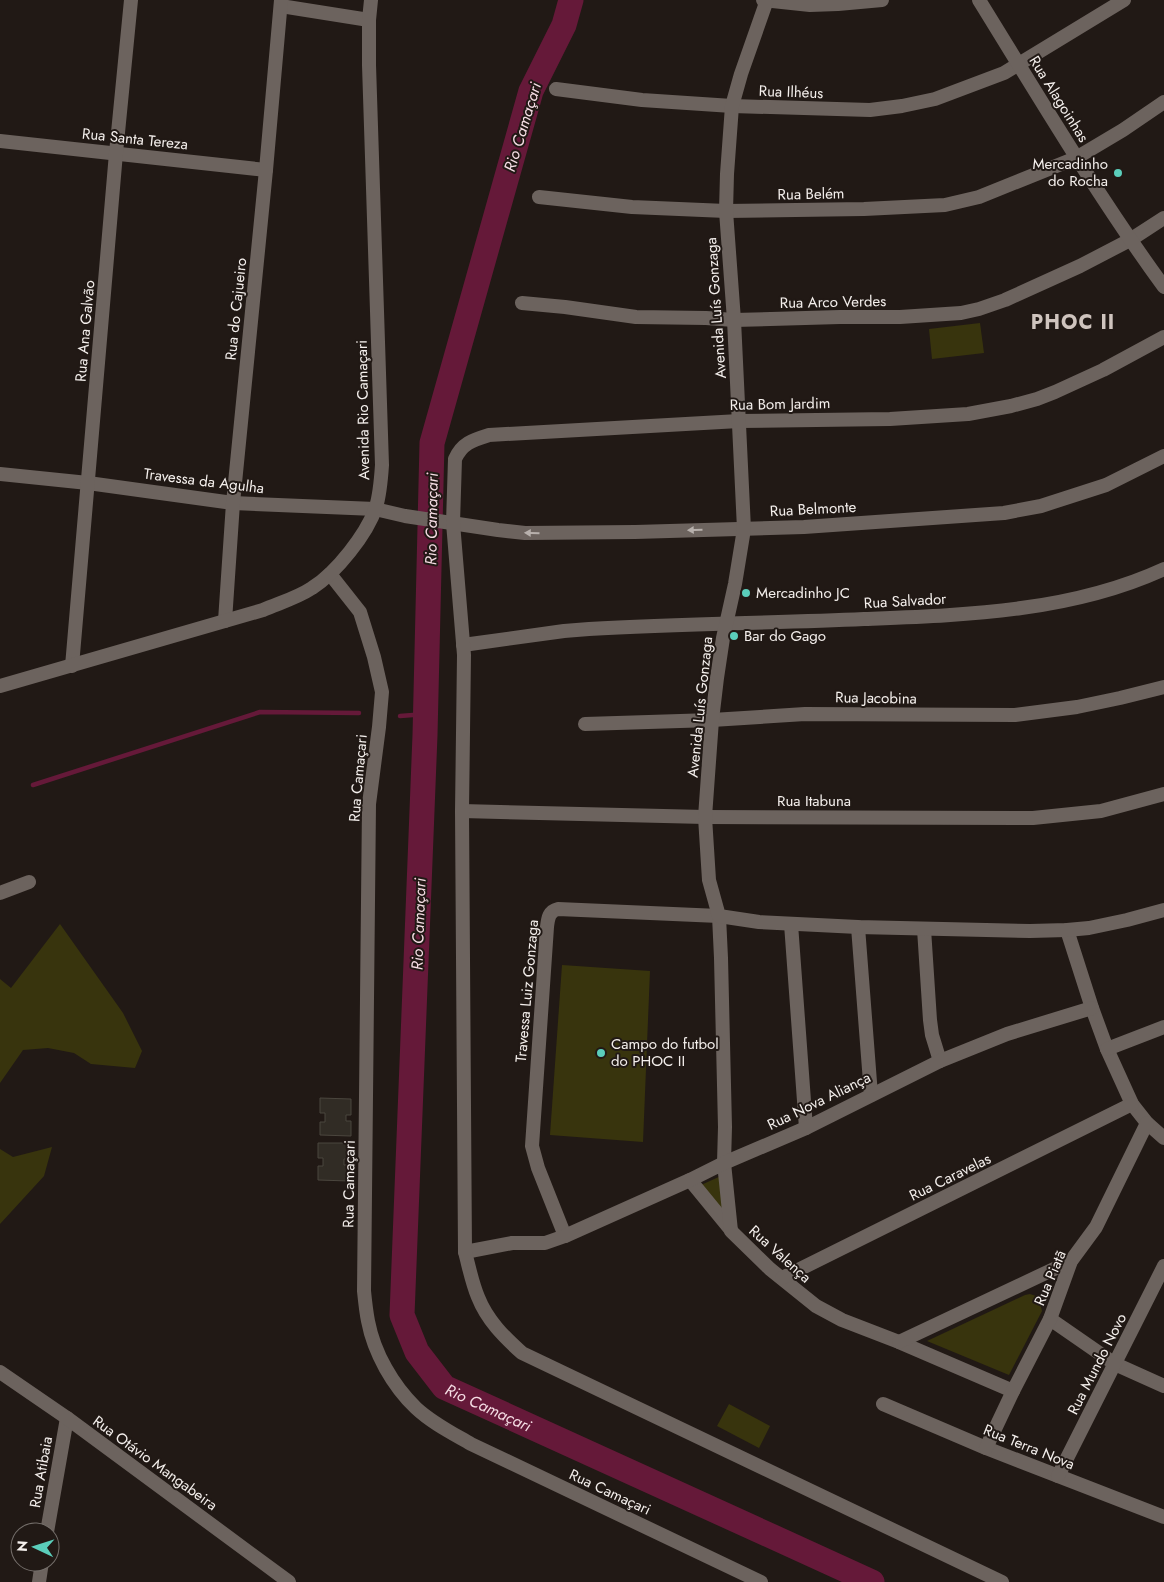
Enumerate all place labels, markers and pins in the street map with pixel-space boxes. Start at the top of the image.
place label: Mercadinho do Rocha [1032,153,1108,192]
marker: Mercadinho do Rocha [1112,167,1124,179]
place label: Mercadinho JC [756,582,850,604]
marker: Mercadinho JC [740,587,752,599]
place label: Bar do Gago [744,625,826,647]
marker: Bar do Gago [728,630,740,642]
place label: Campo do futbol do PHOC II [611,1033,719,1072]
marker: Campo do futbol do PHOC II [595,1047,607,1059]

